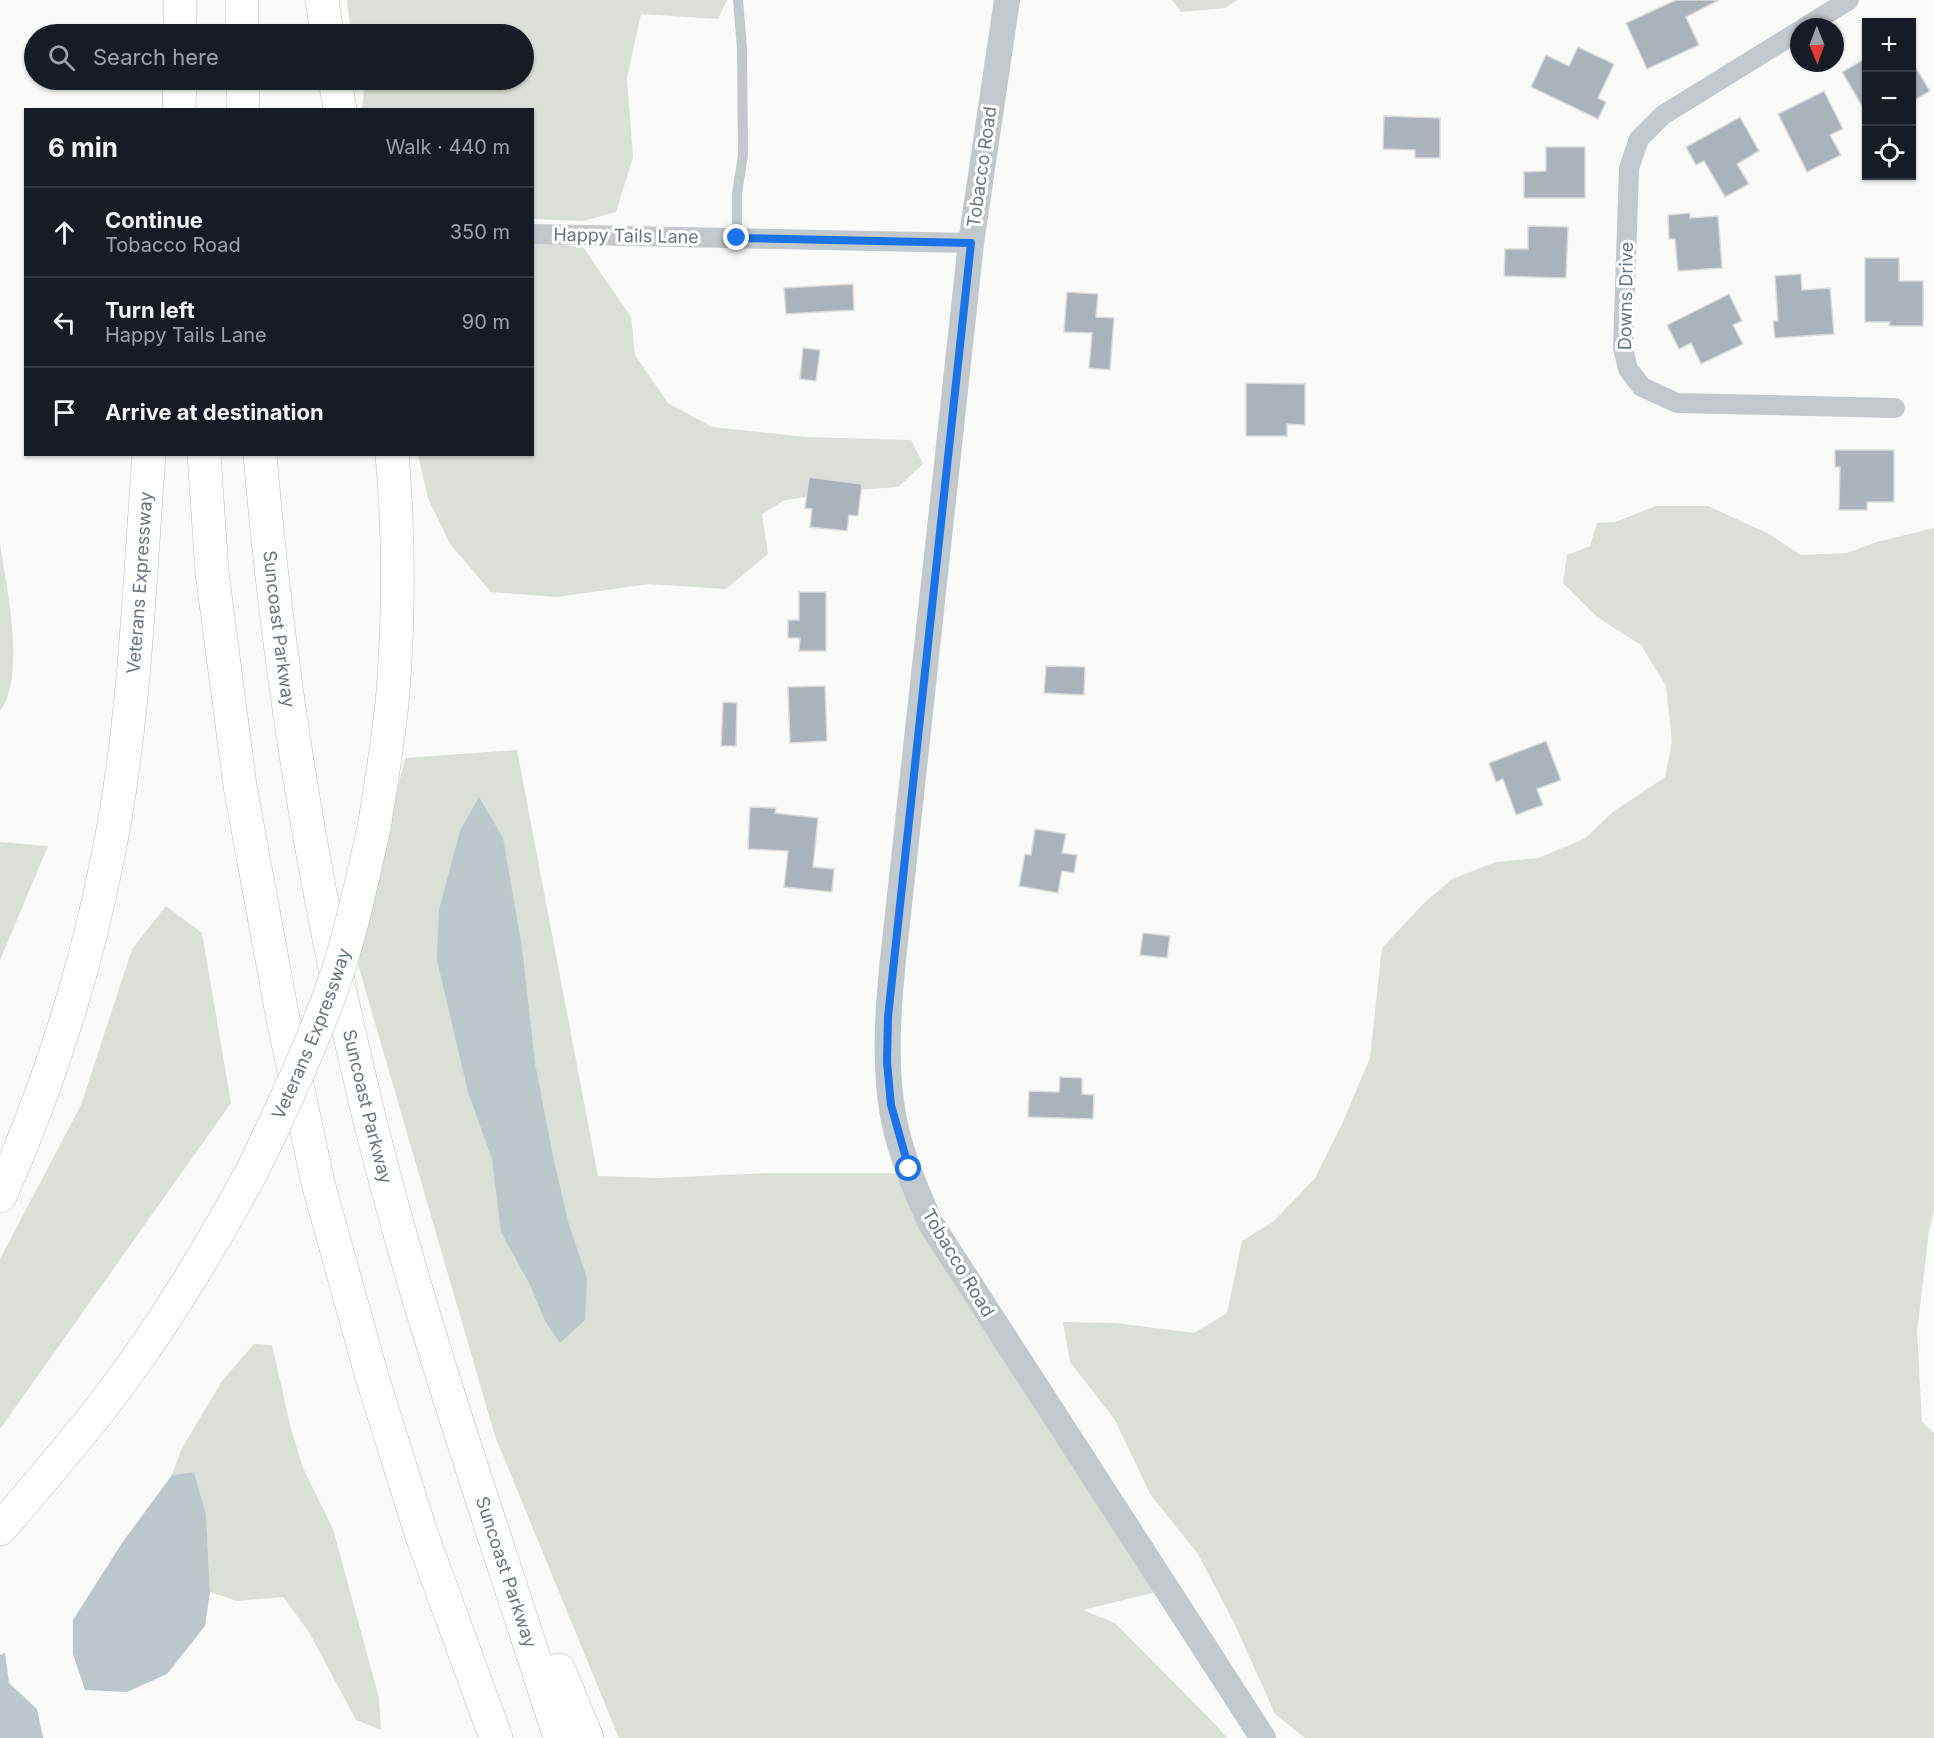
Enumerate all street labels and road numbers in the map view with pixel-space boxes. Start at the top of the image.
street label: Tobacco Road [963,105,1000,229]
street label: Happy Tails Lane [553,224,699,247]
street label: Downs Drive [1614,242,1637,350]
street label: Veterans Expressway [122,491,156,675]
street label: Suncoast Parkway [259,549,300,709]
street label: Veterans Expressway [267,945,354,1122]
street label: Suncoast Parkway [339,1027,397,1186]
street label: Tobacco Road [918,1205,999,1321]
street label: Suncoast Parkway [472,1494,541,1650]

